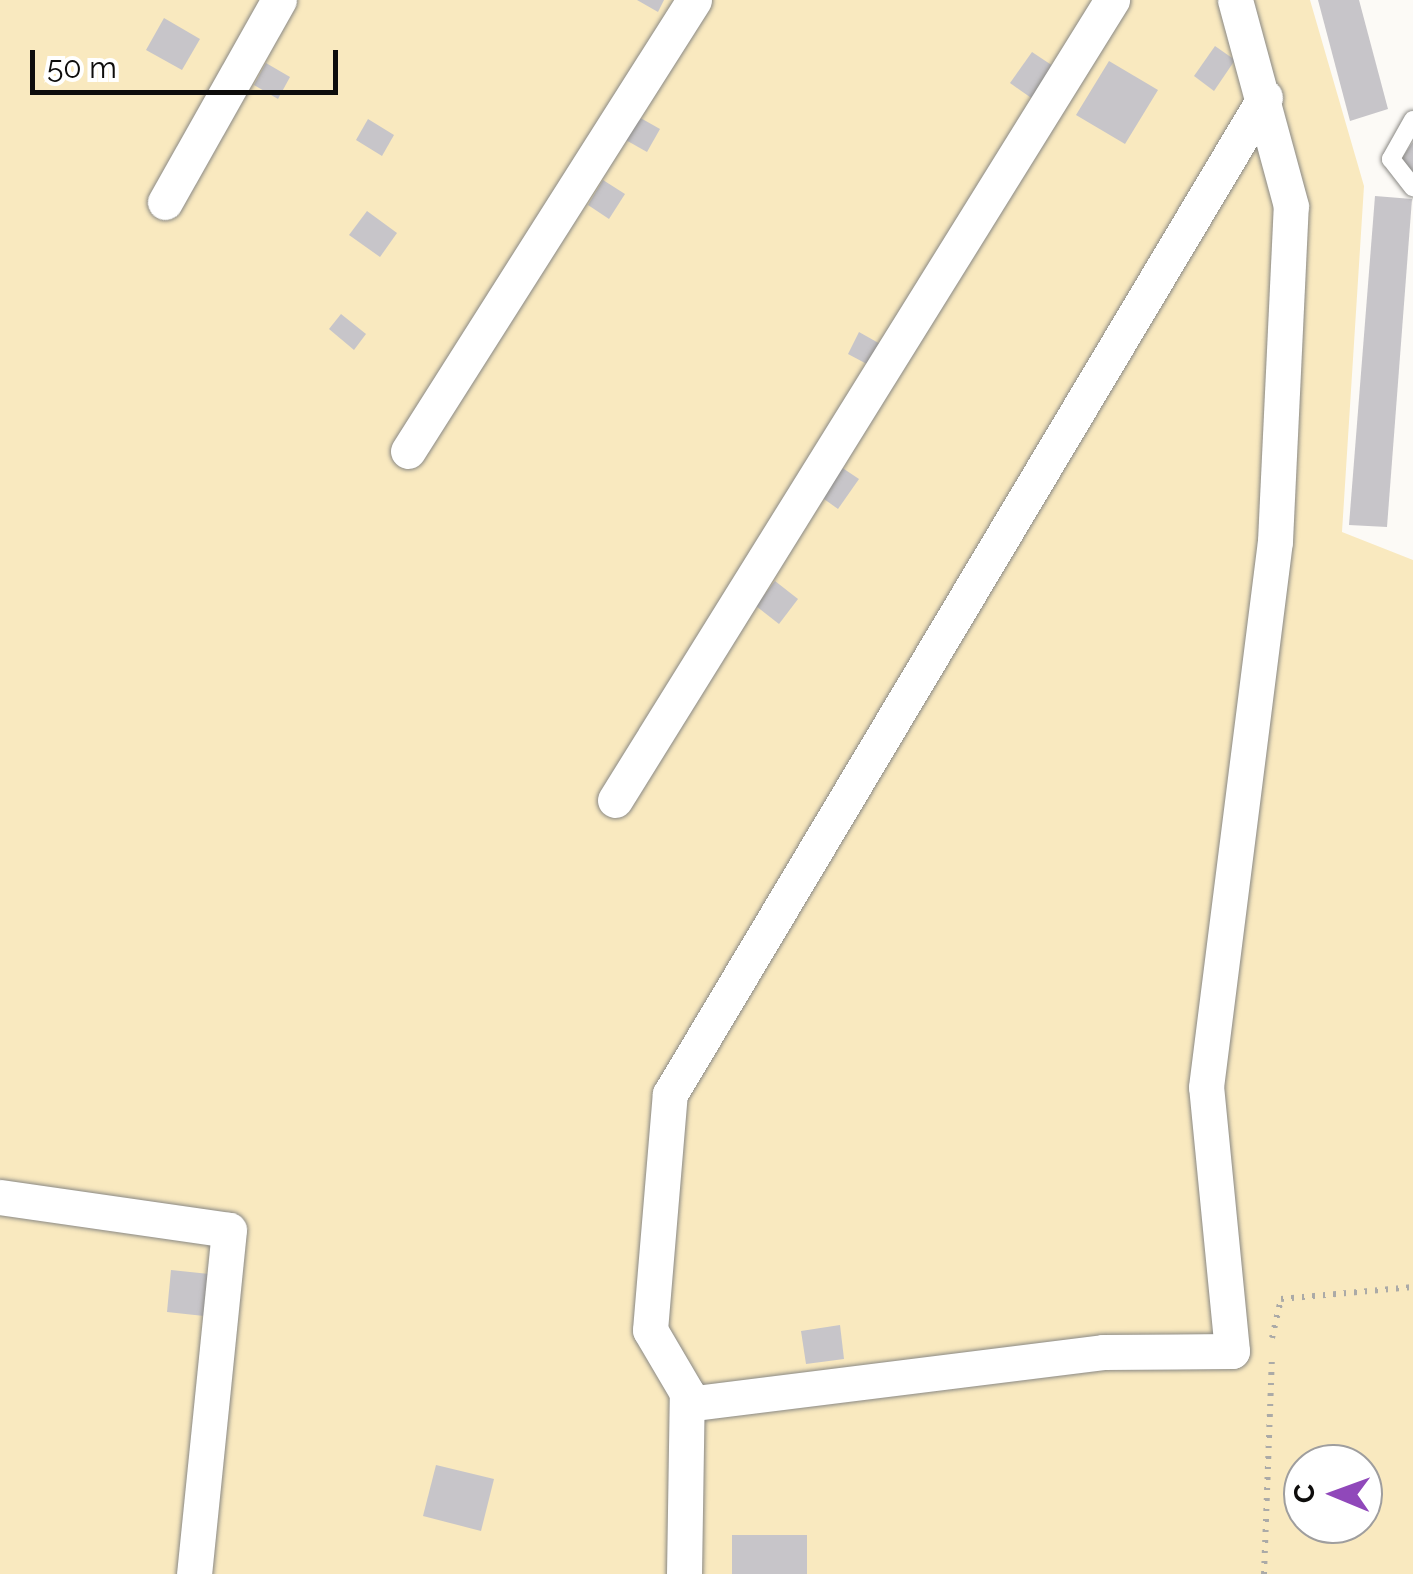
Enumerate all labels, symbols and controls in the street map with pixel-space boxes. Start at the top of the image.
scale bar [35,30,342,92]
text: 50 m [47,50,117,85]
north arrow [1283,1444,1383,1544]
text: С [1288,1484,1321,1503]

